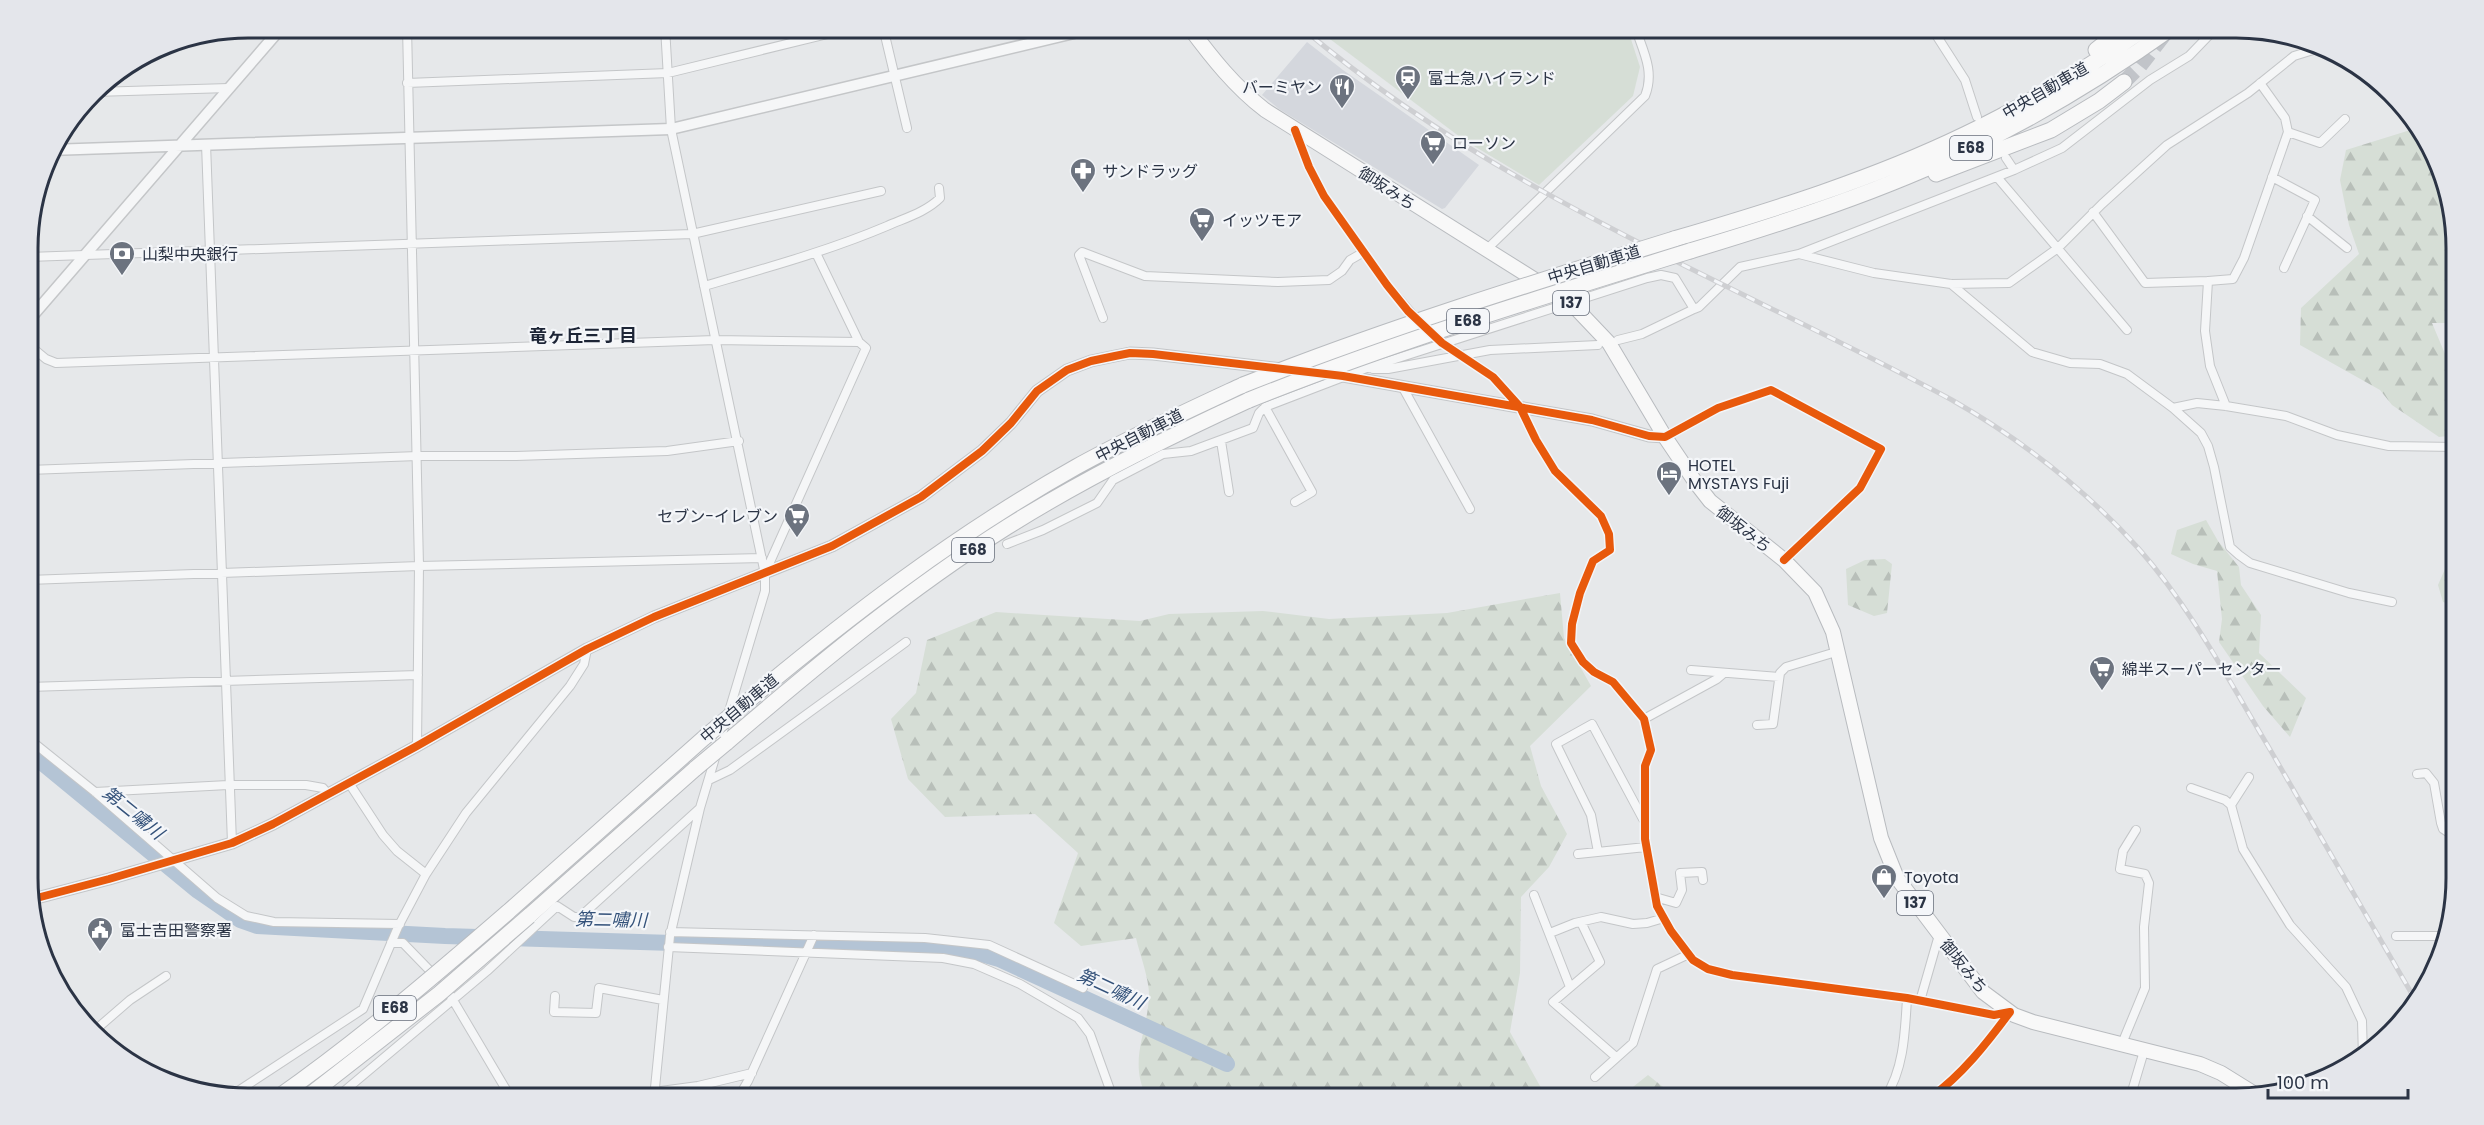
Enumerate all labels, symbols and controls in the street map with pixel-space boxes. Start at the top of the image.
street label: 中央自動車道 [1998,56,2093,124]
station icon: 富士急ハイランド [1393,63,1423,101]
place label: 富士急ハイランド [1428,67,1556,90]
restaurant icon: バーミヤン [1327,72,1357,110]
place label: バーミヤン [1242,76,1322,99]
supermarket icon: ローソン [1418,128,1448,166]
place label: ローソン [1452,132,1516,155]
road number: E68 [1950,136,1992,160]
pharmacy icon: サンドラッグ [1068,156,1098,194]
place label: サンドラッグ [1102,160,1198,183]
street label: 御坂みち [1354,161,1420,215]
supermarket icon: イッツモア [1187,205,1217,243]
place label: イッツモア [1222,209,1302,232]
bank icon: 山梨中央銀行 [107,239,137,277]
street label: 中央自動車道 [1545,239,1643,290]
place label: 山梨中央銀行 [142,243,238,266]
road number: 137 [1553,291,1589,315]
road number: E68 [1447,309,1489,333]
district label: 竜ヶ丘三丁目 [529,323,637,348]
street label: 中央自動車道 [1091,403,1187,467]
place label: HOTEL MYSTAYS Fuji [1688,454,1789,495]
hotel icon: HOTEL MYSTAYS Fuji [1654,459,1684,497]
supermarket icon: セブン-イレブン [782,501,812,539]
street label: 御坂みち [1711,501,1776,558]
place label: セブン-イレブン [657,505,778,528]
road number: E68 [952,538,994,562]
supermarket icon: 綿半スーパーセンター [2087,654,2117,692]
place label: 綿半スーパーセンター [2122,658,2282,681]
street label: 中央自動車道 [695,669,783,748]
water label: 第二嘯川 [97,780,171,846]
shop icon: Toyota [1869,862,1899,900]
place label: Toyota [1904,866,1959,889]
road number: 137 [1897,891,1933,915]
water label: 第二嘯川 [575,906,649,933]
public building icon: 富士吉田警察署 [85,915,115,953]
place label: 富士吉田警察署 [120,919,232,942]
street label: 御坂みち [1935,934,1993,998]
water label: 第二嘯川 [1073,962,1151,1016]
road number: E68 [374,996,416,1020]
scale bar [2268,1062,2408,1100]
text: 100 m [2277,1070,2329,1095]

